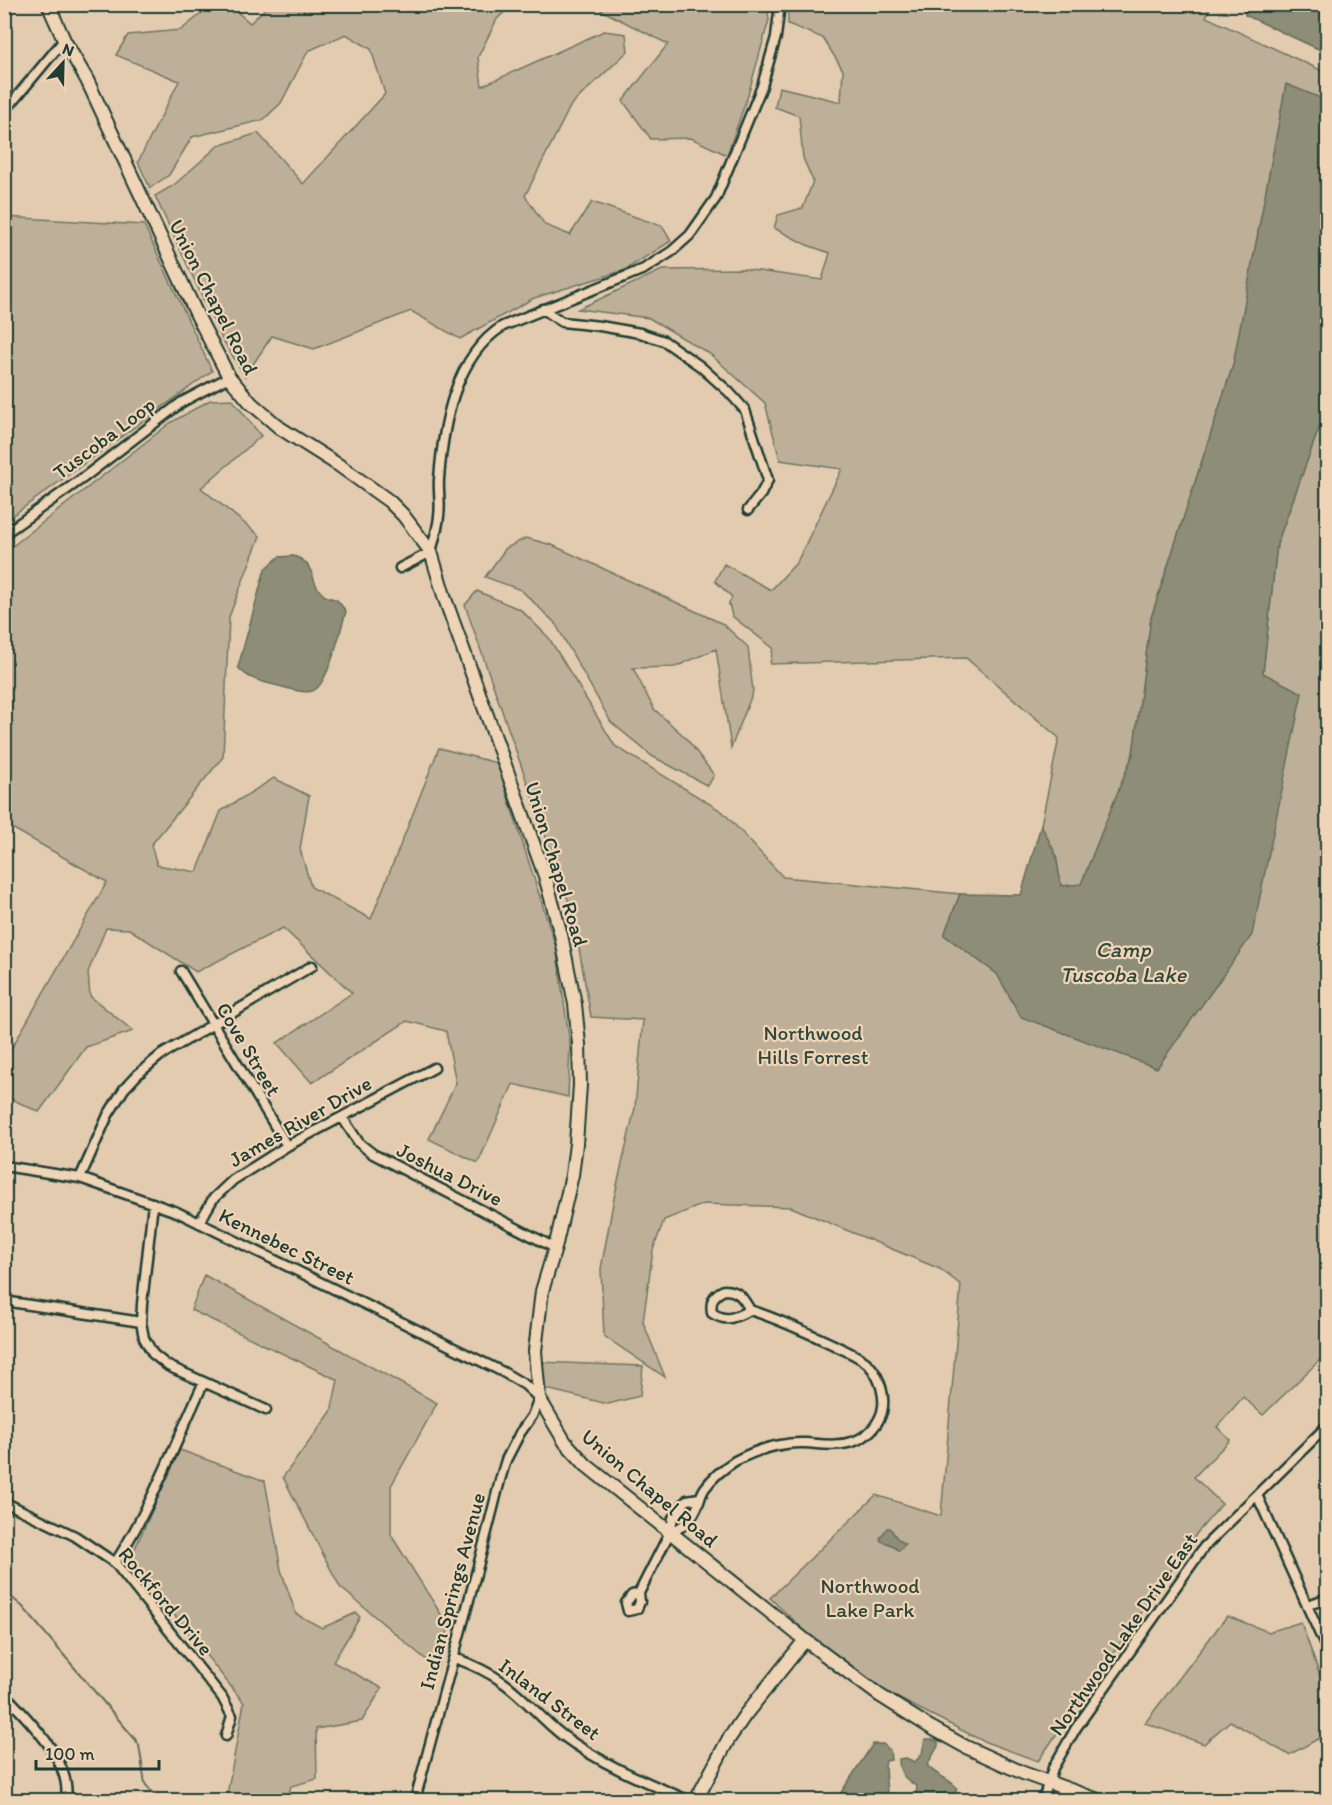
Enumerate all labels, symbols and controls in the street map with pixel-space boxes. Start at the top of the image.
north arrow [33,33,93,93]
text: N [60,39,77,60]
street label: Union Chapel Road [164,215,264,379]
street label: Tuscoba Loop [48,392,160,484]
street label: Union Chapel Road [520,779,594,950]
water label: Camp Tuscoba Lake [1060,936,1188,988]
street label: Cove Street [211,998,287,1100]
park label: Northwood Hills Forrest [757,1020,869,1069]
street label: James River Drive [224,1070,376,1172]
street label: Joshua Drive [393,1137,507,1211]
street label: Kennebec Street [215,1202,359,1290]
street label: Union Chapel Road [577,1424,724,1553]
street label: Indian Springs Avenue [414,1490,490,1692]
street label: Northwood Lake Drive East [1043,1528,1203,1740]
street label: Rockford Drive [113,1542,219,1660]
park label: Northwood Lake Park [820,1573,920,1622]
street label: Inland Street [494,1653,606,1745]
scale bar [36,1733,159,1771]
text: 100 m [45,1743,95,1765]

